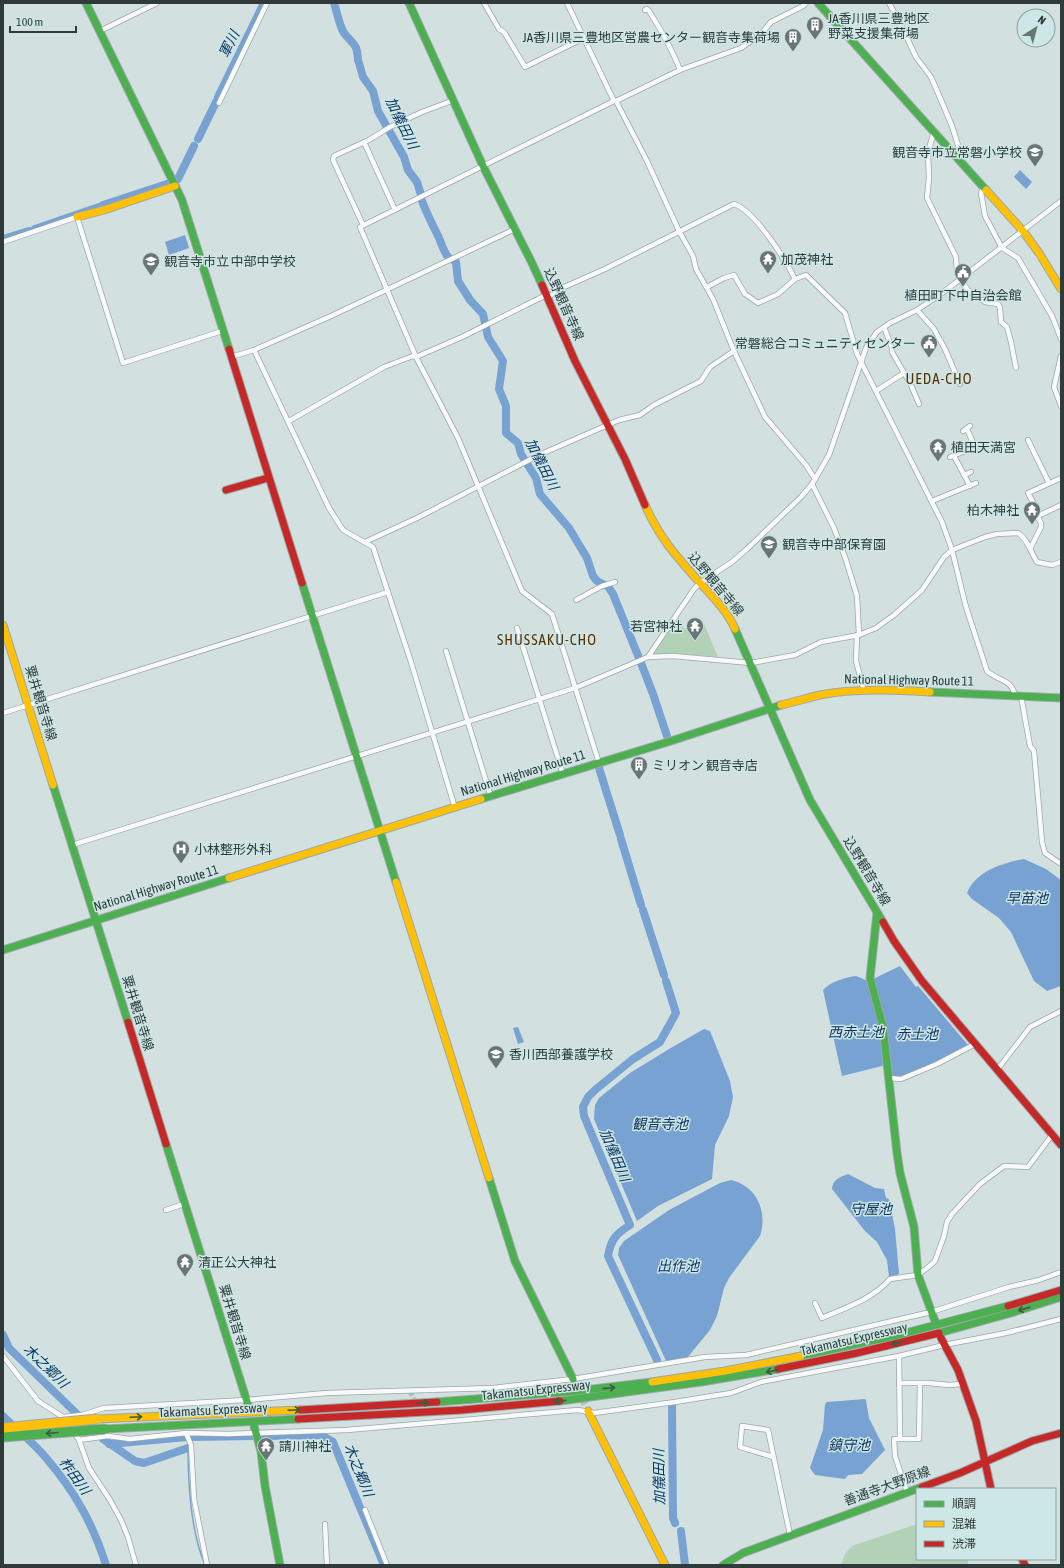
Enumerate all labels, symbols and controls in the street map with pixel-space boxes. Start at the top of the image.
scale bar [10,8,76,34]
north arrow [1016,8,1056,48]
place label: JA香川県三豊地区 野菜支援集荷場 [828,11,930,41]
text: N [1036,13,1048,27]
text: 100 m [16,15,43,29]
building icon: JA香川県三豊地区 野菜支援集荷場 [805,15,825,40]
water label: 軍川 [216,26,243,60]
building icon: JA香川県三豊地区営農センター観音寺集荷場 [783,27,803,52]
place label: JA香川県三豊地区営農センター観音寺集荷場 [522,30,780,45]
water label: 加儀田川 [383,94,422,153]
school or university icon: 観音寺市立常磐小学校 [1025,142,1045,167]
place label: 観音寺市立常磐小学校 [892,145,1022,160]
temple icon: 加茂神社 [758,249,778,274]
school or university icon: 観音寺市立 中部中学校 [141,251,161,276]
place label: 加茂神社 [781,252,833,267]
place label: 観音寺市立 中部中学校 [164,254,296,269]
public building icon: 植田町下中自治会館 [953,262,973,287]
street label: 込野観音寺線 [541,265,587,343]
place label: 植田町下中自治会館 [904,288,1022,303]
public building icon: 常磐総合コミュニティセンター [919,333,939,358]
place label: 常磐総合コミュニティセンター [735,336,916,351]
district label: UEDA-CHO [906,370,972,387]
water label: 加儀田川 [522,435,563,494]
temple icon: 植田天満宮 [928,437,948,462]
place label: 植田天満宮 [951,440,1016,455]
temple icon: 柏木神社 [1022,500,1042,525]
place label: 柏木神社 [967,503,1019,518]
school or university icon: 観音寺中部保育園 [759,534,779,559]
place label: 観音寺中部保育園 [782,537,886,552]
street label: 込野観音寺線 [685,549,747,619]
temple icon: 若宮神社 [685,616,705,641]
place label: 若宮神社 [630,619,682,634]
district label: SHUSSAKU-CHO [497,631,597,648]
street label: 粟井観音寺線 [22,664,60,742]
street label: National Highway Route 11 [844,671,974,689]
street label: National Highway Route 11 [459,747,587,799]
building icon: ミリオン 観音寺店 [629,755,649,780]
place label: ミリオン 観音寺店 [652,758,758,773]
street label: 込野観音寺線 [840,834,894,908]
hospital icon: 小林整形外科 [171,839,191,864]
place label: 小林整形外科 [194,842,272,857]
street label: National Highway Route 11 [92,862,220,914]
water label: 早苗池 [1006,890,1050,906]
street label: 粟井観音寺線 [119,974,157,1052]
water label: 西赤土池 [828,1024,886,1040]
water label: 赤土池 [896,1026,940,1042]
school or university icon: 香川西部養護学校 [486,1044,506,1069]
place label: 香川西部養護学校 [509,1047,613,1062]
water label: 観音寺池 [632,1116,690,1132]
water label: 加儀田川 [597,1126,634,1186]
water label: 守屋池 [850,1201,894,1217]
temple icon: 清正公大神社 [175,1252,195,1277]
place label: 清正公大神社 [198,1255,276,1270]
water label: 出作池 [657,1258,701,1274]
street label: 粟井観音寺線 [216,1283,254,1361]
one-way arrow [1018,1306,1031,1313]
street label: Takamatsu Expressway [799,1319,910,1359]
one-way arrow [892,1340,905,1347]
water label: 木之郷川 [20,1341,73,1393]
one-way arrow [765,1368,778,1376]
street label: Takamatsu Expressway [481,1377,592,1403]
one-way arrow [602,1384,615,1391]
one-way arrow [554,1397,567,1405]
one-way arrow [416,1399,429,1407]
street label: Takamatsu Expressway [158,1400,269,1420]
one-way arrow [287,1406,300,1414]
one-way arrow [129,1414,142,1421]
one-way arrow [46,1429,59,1436]
temple icon: 請川神社 [256,1436,276,1461]
water label: 鎮守池 [828,1437,872,1453]
place label: 請川神社 [279,1439,331,1454]
water label: 木之郷川 [341,1441,378,1501]
water label: 加儀田川 [650,1447,667,1505]
water label: 柞田川 [56,1454,95,1499]
street label: 善通寺大野原線 [842,1463,932,1509]
legend [916,1488,1056,1560]
text: 順調 [952,1497,976,1511]
text: 混雑 [952,1517,976,1531]
text: 渋滞 [952,1537,976,1551]

